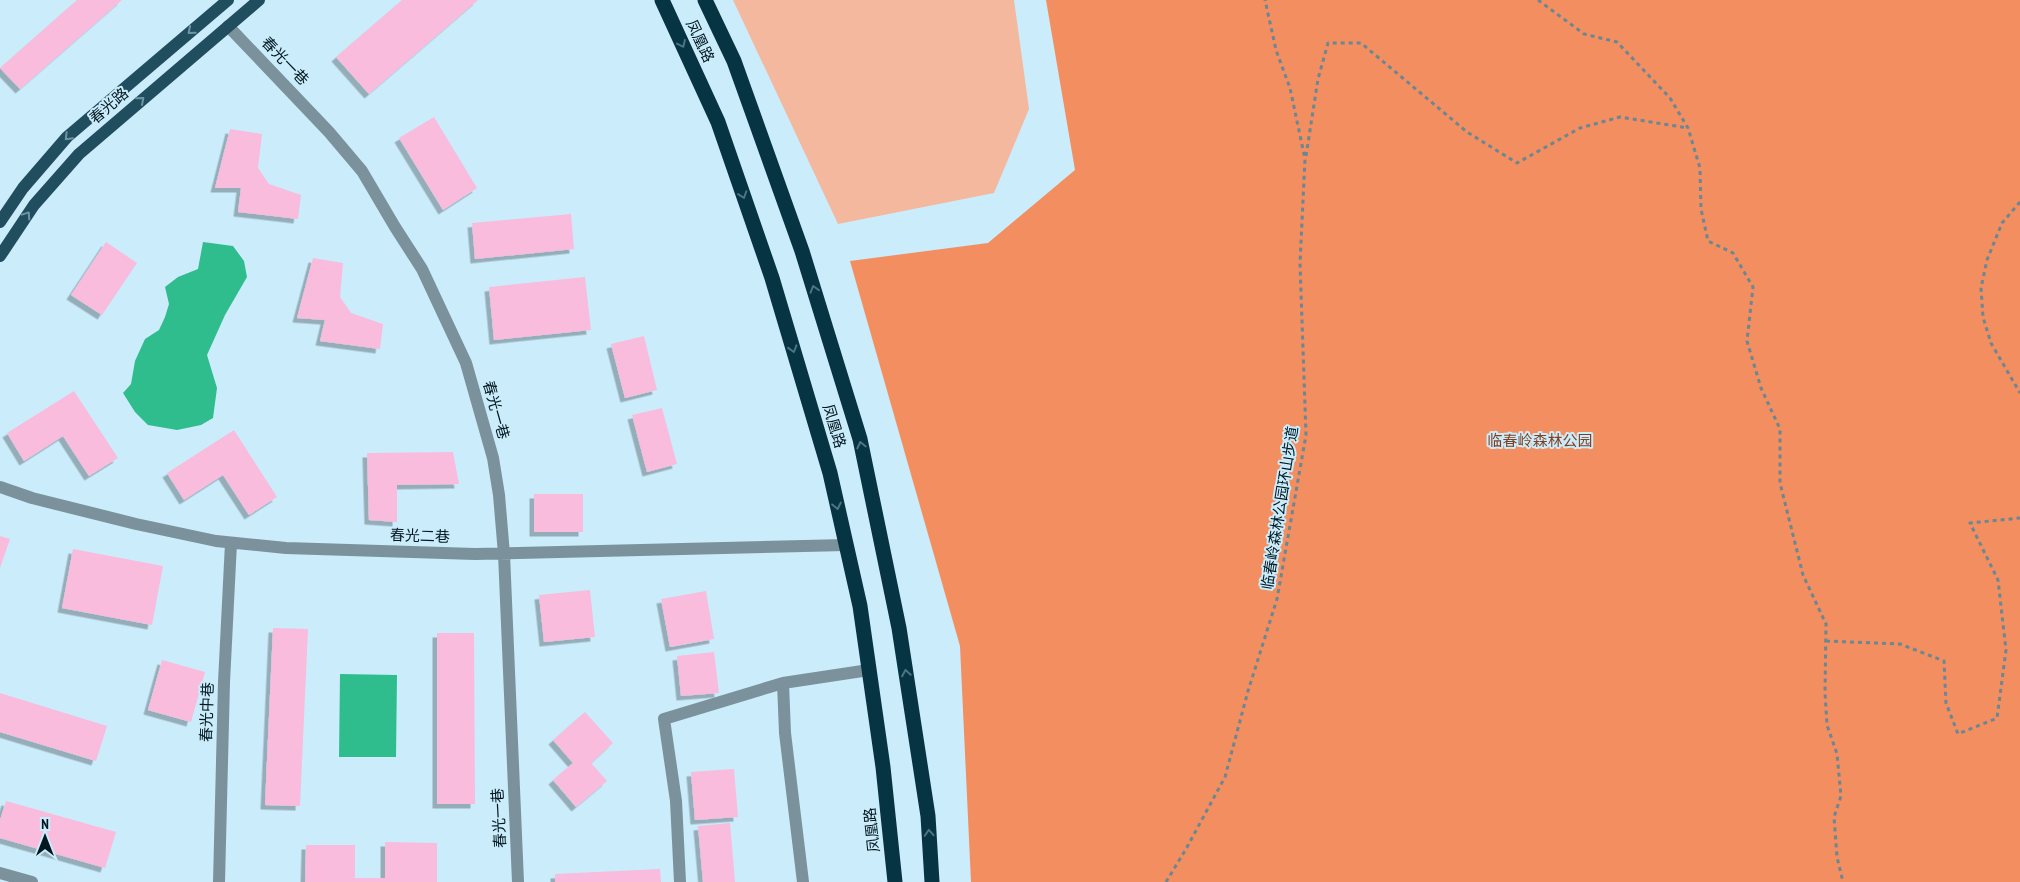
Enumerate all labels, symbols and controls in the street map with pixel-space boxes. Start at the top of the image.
street label: 凤凰路 [682,16,719,65]
one-way arrow [187,26,196,35]
street label: 春光一巷 [258,32,313,89]
one-way arrow [676,39,687,48]
street label: 春光路 [85,84,132,128]
one-way arrow [136,97,145,106]
one-way arrow [64,132,73,141]
one-way arrow [737,190,747,198]
one-way arrow [21,211,30,221]
one-way arrow [809,285,819,294]
one-way arrow [788,345,798,353]
street label: 春光一巷 [479,378,514,441]
street label: 凤凰路 [819,402,850,450]
street label: 临春岭森林公园环山步道 [1257,425,1302,591]
park label: 临春岭森林公园 [1487,431,1593,450]
one-way arrow [856,440,867,449]
one-way arrow [832,501,842,510]
street label: 春光二巷 [390,525,450,546]
one-way arrow [901,668,911,677]
street label: 春光中巷 [196,682,217,742]
street label: 春光一巷 [487,788,510,848]
street label: 凤凰路 [860,807,883,853]
north arrow [20,812,70,862]
text: N [41,815,49,833]
one-way arrow [923,829,934,837]

